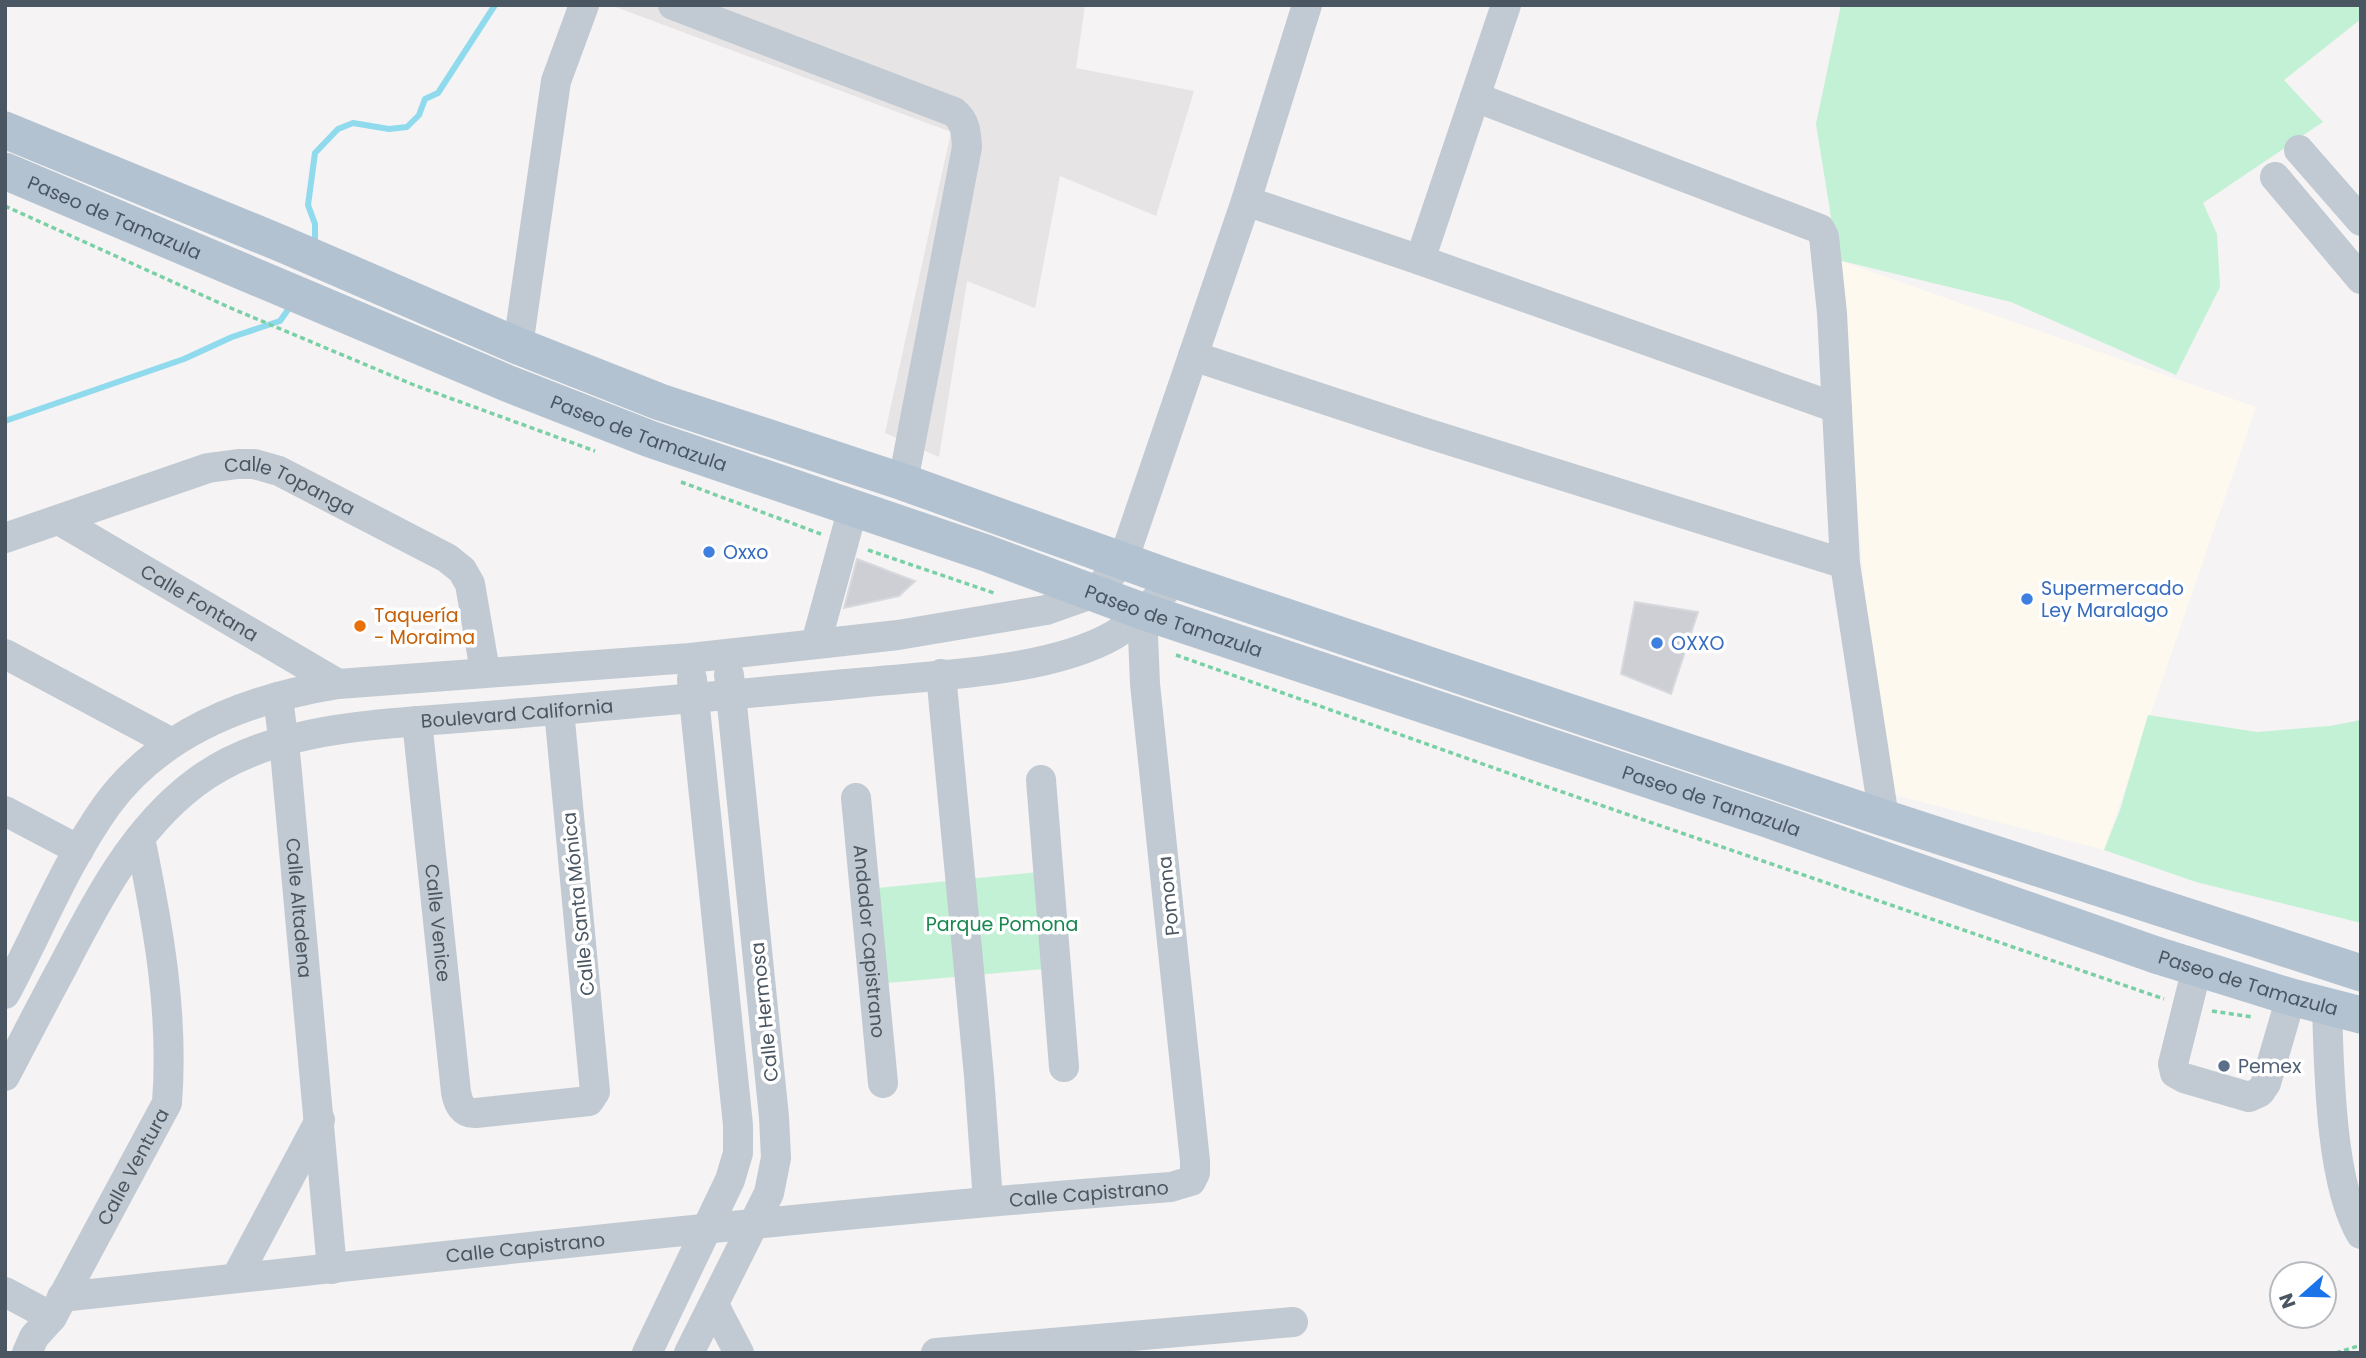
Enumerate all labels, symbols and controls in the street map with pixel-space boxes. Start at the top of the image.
street label: Paseo de Tamazula [23,169,206,267]
street label: Paseo de Tamazula [546,388,731,478]
street label: Calle Topanga [222,451,360,522]
place label: Oxxo [723,539,768,566]
marker: Oxxo [701,544,717,560]
street label: Calle Fontana [135,558,263,648]
place label: Supermercado Ley Maralago [2041,575,2184,624]
street label: Paseo de Tamazula [1081,578,1266,664]
marker: Supermercado Ley Maralago [2019,591,2035,607]
place label: Taquería - Moraima [374,602,475,651]
marker: Taquería - Moraima [352,618,368,634]
place label: OXXO [1671,630,1725,657]
marker: OXXO [1649,635,1665,651]
street label: Boulevard California [420,692,615,735]
street label: Paseo de Tamazula [1619,759,1804,844]
street label: Calle Santa Mónica [555,811,602,997]
street label: Calle Altadena [279,837,319,979]
street label: Andador Capistrano [846,844,892,1039]
street label: Pomona [1151,855,1186,937]
street label: Calle Venice [418,863,457,983]
park label: Parque Pomona [926,911,1078,938]
street label: Calle Hermosa [744,941,785,1083]
street label: Paseo de Tamazula [2155,944,2341,1023]
place label: Pemex [2238,1053,2301,1080]
marker: Pemex [2216,1058,2232,1074]
street label: Calle Ventura [91,1103,176,1230]
street label: Calle Capistrano [1008,1174,1170,1214]
street label: Calle Capistrano [444,1226,606,1270]
north arrow [2268,1260,2338,1330]
text: N [2272,1289,2303,1312]

